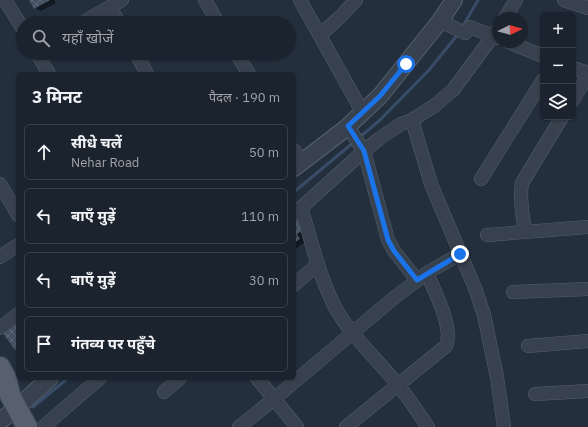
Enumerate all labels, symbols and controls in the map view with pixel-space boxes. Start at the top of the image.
north arrow [492,12,528,48]
map controls [540,12,576,120]
button: + [540,12,576,48]
search box [16,16,296,60]
icon: search [30,27,52,49]
text: यहाँ खोजें [62,28,113,47]
button: − [540,48,576,84]
route start [397,55,415,73]
button: layers [540,84,576,120]
text: 3 मिनट [32,86,82,108]
text: पैदल · 190 m [209,89,280,106]
text: सीधे चलें [71,133,122,152]
icon: ahead [33,141,55,163]
text: 50 m [249,144,279,161]
text: Nehar Road [71,154,139,171]
icon: left [33,205,55,227]
text: बाएँ मुड़ें [71,206,116,225]
text: 110 m [241,208,279,225]
route end [451,245,469,263]
icon: left [33,269,55,291]
text: बाएँ मुड़ें [71,270,116,289]
text: 30 m [249,272,279,289]
icon: arrive [33,333,55,355]
text: गंतव्य पर पहुँचे [71,334,155,353]

